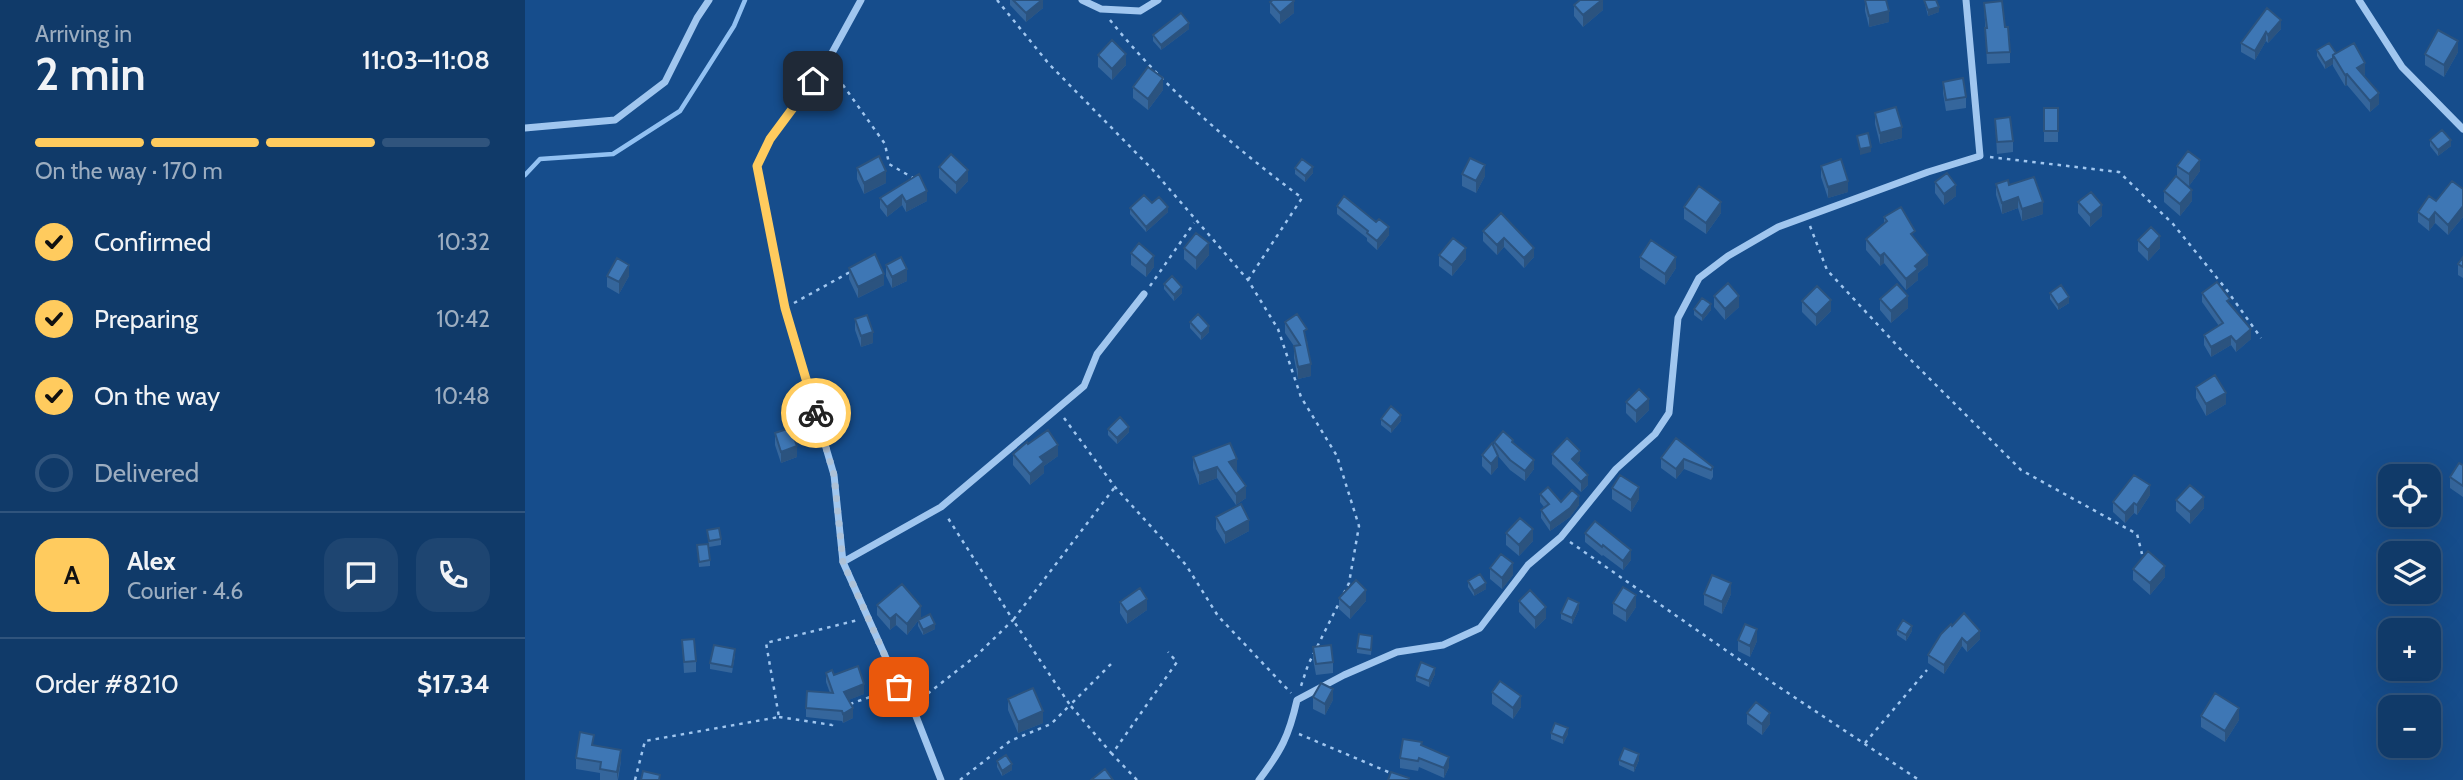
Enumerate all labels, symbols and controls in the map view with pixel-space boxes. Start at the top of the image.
text: Arriving in [35,20,132,48]
text: 11:03–11:08 [362,44,490,76]
text: 2 min [35,46,146,102]
pin [783,51,843,111]
icon: home [794,62,832,100]
text: On the way · 170 m [35,157,223,185]
icon: check [35,223,73,261]
text: Confirmed [94,226,211,258]
text: 10:32 [437,228,490,256]
icon: check [35,300,73,338]
text: Preparing [94,303,198,335]
text: 10:42 [436,305,490,333]
icon: check [35,377,73,415]
courier [781,378,851,448]
text: On the way [94,380,220,412]
text: 10:48 [434,382,490,410]
icon: bike [797,394,835,432]
text: Delivered [94,457,199,489]
map controls [2378,464,2441,758]
button: locate [2378,464,2441,527]
button: chat [324,538,398,612]
button: phone [416,538,490,612]
button: layers [2378,541,2441,604]
text: Alex [127,545,176,577]
text: A [64,559,80,591]
text: Courier · 4.6 [127,577,243,605]
button: + [2378,618,2441,681]
pin [869,657,929,717]
text: Order #8210 [35,668,179,700]
text: $17.34 [417,668,490,700]
icon: bag [880,668,918,706]
button: − [2378,695,2441,758]

